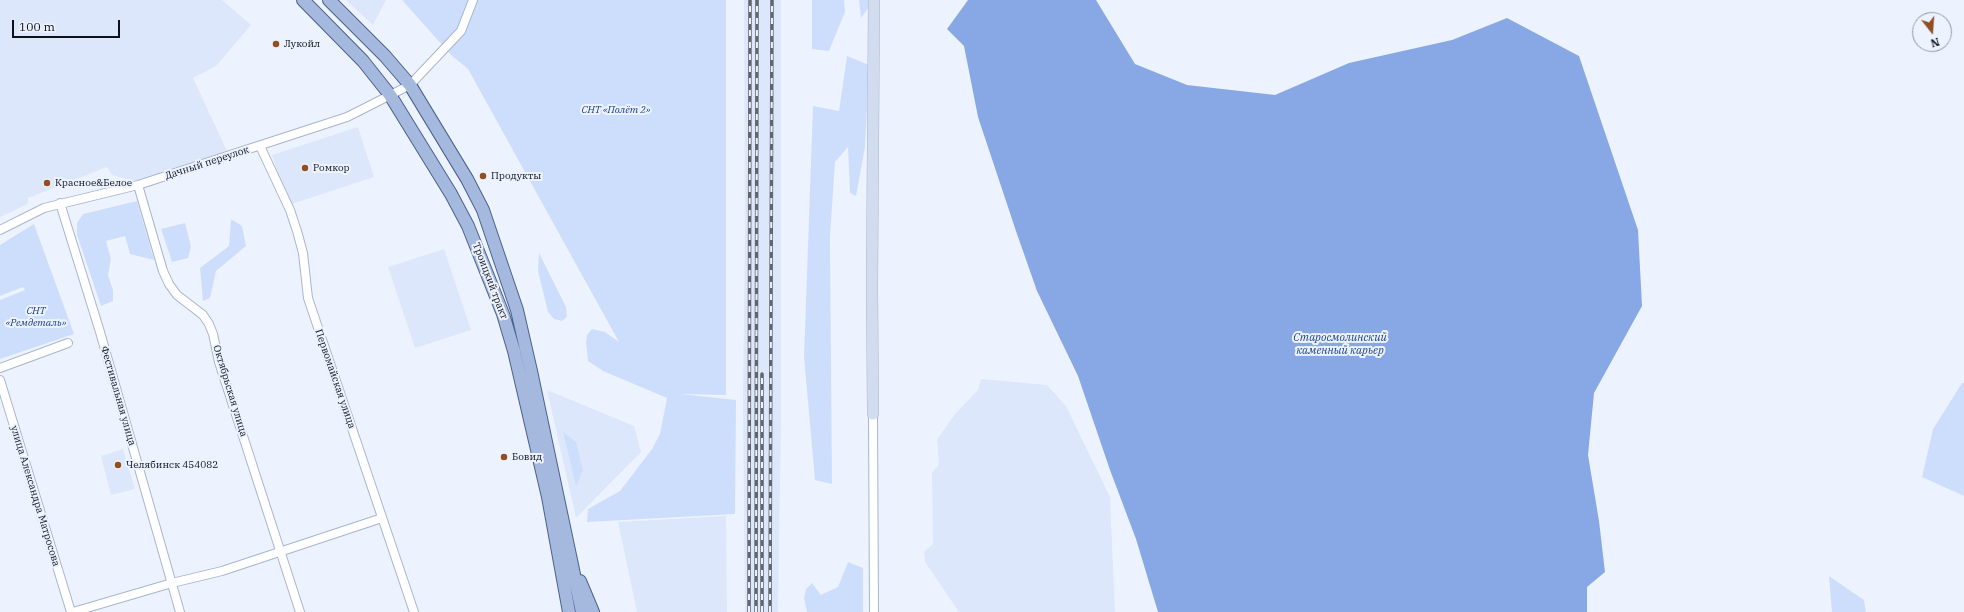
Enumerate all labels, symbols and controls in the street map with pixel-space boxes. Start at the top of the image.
scale bar [14,12,122,38]
north arrow [1912,12,1952,52]
text: 100 m [19,19,55,34]
text: N [1929,35,1941,50]
place label: Лукойл [284,38,320,50]
marker: Лукойл [271,39,281,49]
park label: СНТ «Полёт 2» [581,104,651,116]
street label: Дачный переулок [163,144,251,182]
place label: Ромкор [313,162,350,174]
marker: Ромкор [300,163,310,173]
place label: Продукты [491,170,541,182]
marker: Продукты [478,171,488,181]
place label: Красное&Белое [55,177,132,189]
marker: Красное&Белое [42,178,52,188]
street label: Троицкий тракт [470,241,510,321]
park label: СНТ «Ремдеталь» [6,305,66,328]
street label: Первомайская улица [312,328,358,430]
water label: Старосмолинский каменный карьер [1293,331,1387,357]
street label: Октябрьская улица [210,344,250,438]
street label: Фестивальная улица [98,345,138,447]
street label: улица Александра Матросова [8,424,62,568]
place label: Бовид [512,451,542,463]
marker: Бовид [499,452,509,462]
place label: Челябинск 454082 [126,459,218,471]
marker: Челябинск 454082 [113,460,123,470]

